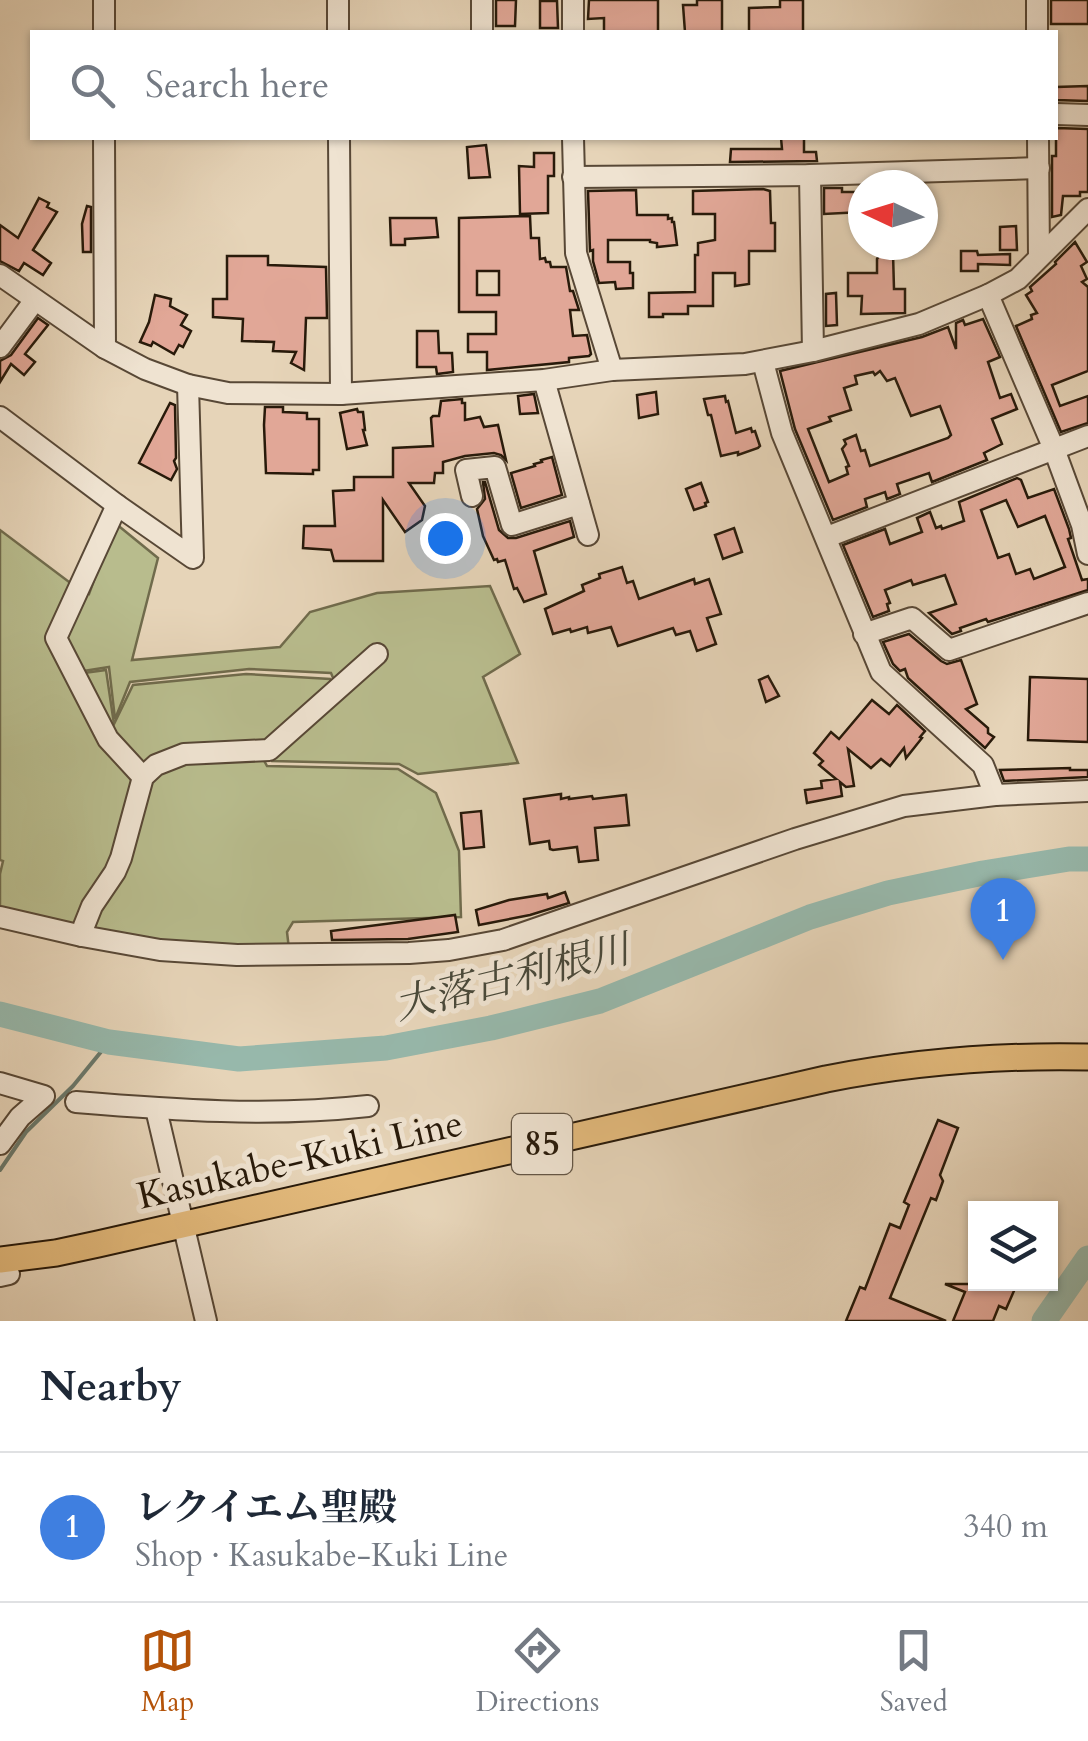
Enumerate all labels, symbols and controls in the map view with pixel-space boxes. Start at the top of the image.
search box [30,30,1058,140]
icon: search [65,58,120,113]
text: Search here [145,59,329,111]
north arrow [848,170,938,260]
your location [420,513,471,564]
pin: 1 [970,878,1036,960]
water label: 大落古利根川 [389,921,639,1034]
street label: Kasukabe-Kuki Line [132,1097,468,1223]
road number: 85 [512,1114,572,1174]
map controls [968,1201,1058,1291]
button: layers [968,1201,1058,1291]
text: Nearby [40,1358,182,1415]
text: レクイエム聖殿 [135,1482,397,1534]
text: 1 [64,1505,81,1549]
text: 340 m [963,1505,1048,1549]
text: Shop · Kasukabe-Kuki Line [135,1534,508,1578]
tab: Map [140,1623,195,1721]
tab: Directions [476,1623,599,1721]
tab: Saved [880,1623,948,1721]

